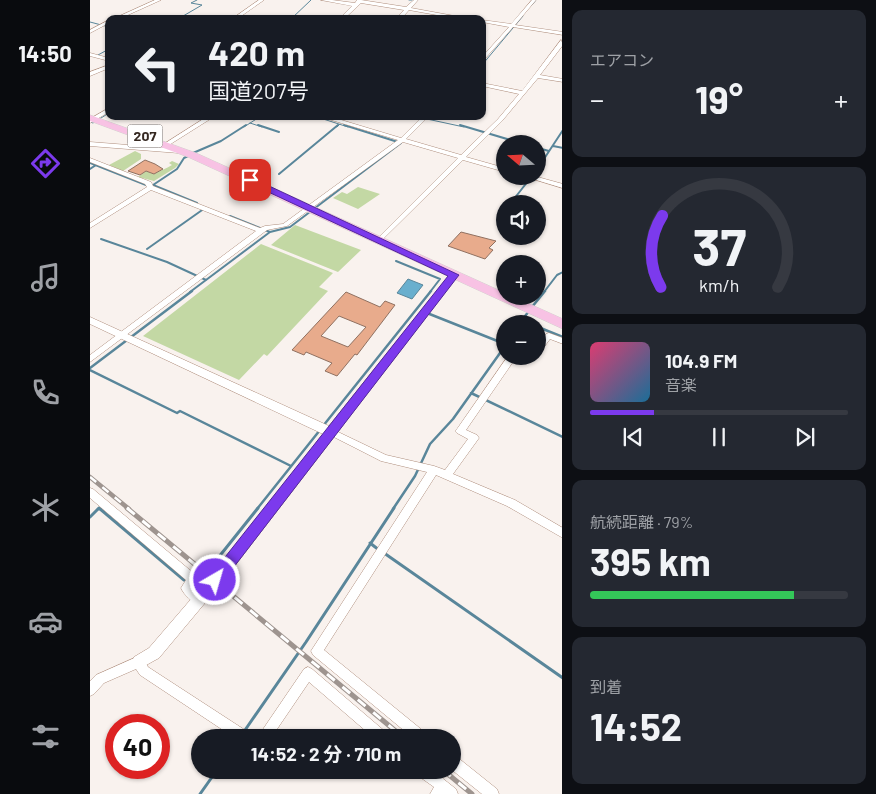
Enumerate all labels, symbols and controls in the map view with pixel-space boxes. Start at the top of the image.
text: 420 m [208,31,305,73]
icon: left [125,35,190,100]
text: 14:50 [18,40,72,66]
text: エアコン [590,50,654,69]
text: 19° [695,76,743,122]
text: 国道207号 [208,77,309,103]
text: − [590,82,604,116]
text: + [834,82,848,116]
road number: 207 [128,124,162,148]
north arrow [496,135,546,185]
map controls [496,135,546,365]
icon: directions [28,146,63,181]
pin [229,159,271,201]
icon: arrive [236,166,264,194]
button: sound [496,195,546,245]
text: 37 [692,214,746,276]
button: + [496,255,546,305]
icon: music [28,260,63,295]
text: km/h [699,274,739,296]
button: − [496,315,546,365]
text: 104.9 FM [665,349,737,372]
icon: phone [28,375,63,410]
text: 音楽 [665,375,697,394]
icon: previous [619,423,647,451]
icon: pause [705,423,733,451]
icon: next [791,423,819,451]
icon: climate [28,490,63,525]
text: 航続距離 · 79% [590,512,693,531]
text: 395 km [590,538,711,584]
position arrow [188,553,240,605]
icon: car [28,604,63,639]
text: 到着 [590,677,622,696]
text: 14:52 [590,703,682,749]
speed limit sign: 40 [105,714,170,779]
icon: filters [28,719,63,754]
text: 14:52 · 2 分 · 710 m [251,742,401,765]

